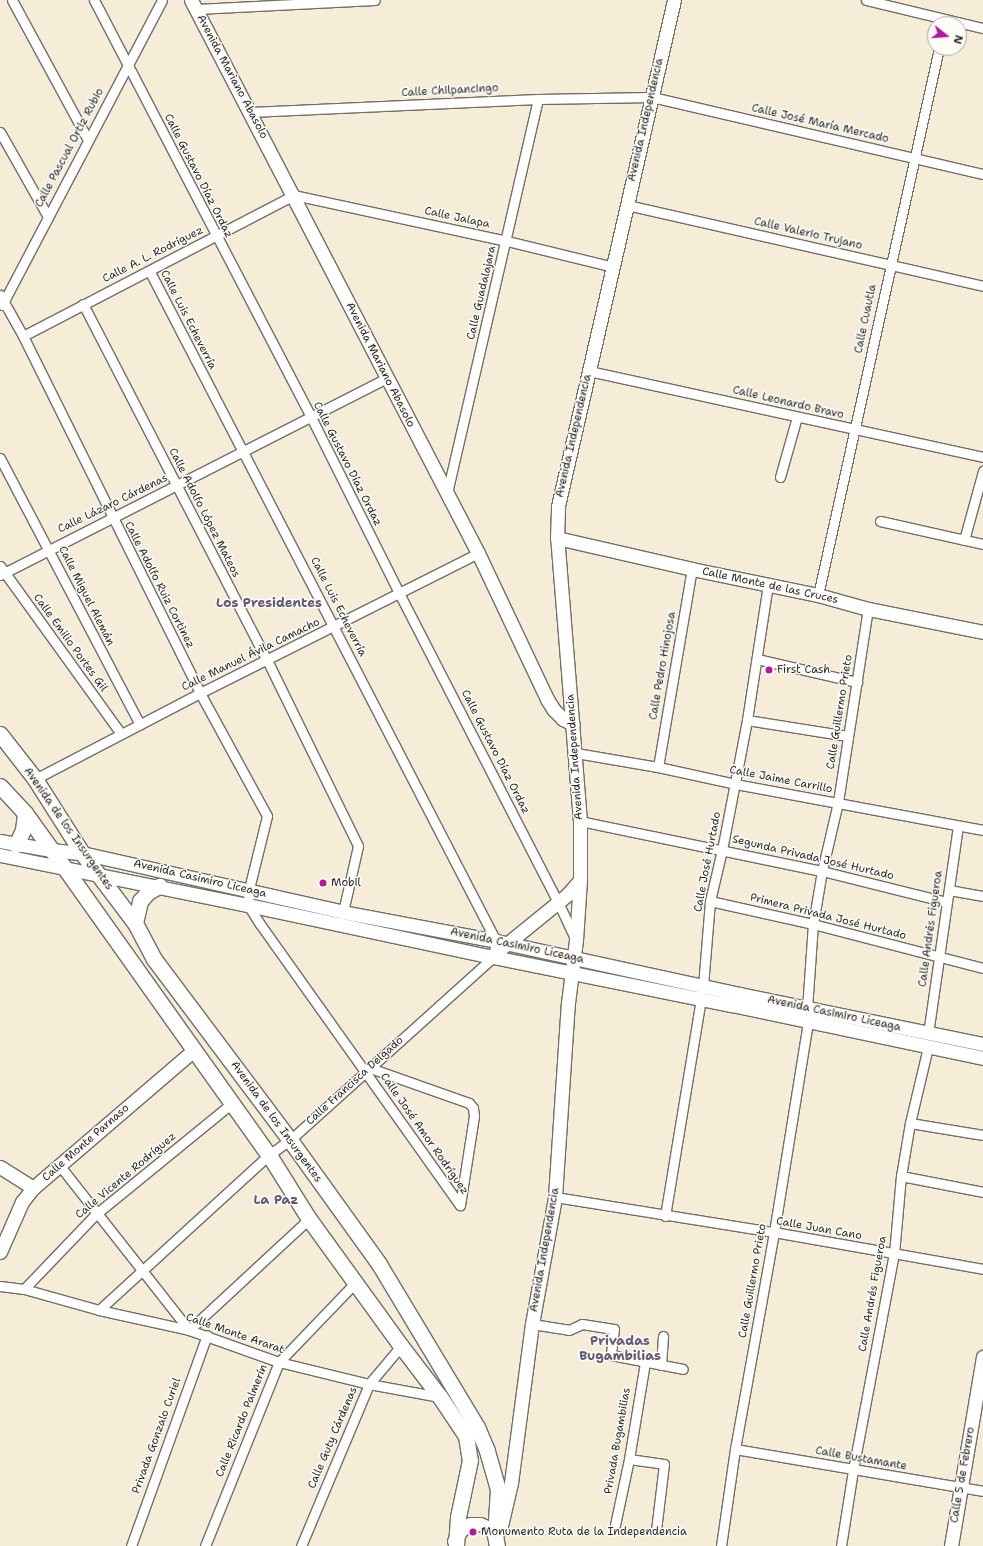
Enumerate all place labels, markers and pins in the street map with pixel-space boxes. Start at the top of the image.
place label: First Cash [777,663,830,677]
marker: First Cash [764,665,774,675]
place label: Mobil [331,876,361,890]
marker: Mobil [318,878,328,888]
place label: Monumento Ruta de la Independencia [481,1525,687,1539]
marker: Monumento Ruta de la Independencia [468,1527,478,1537]

